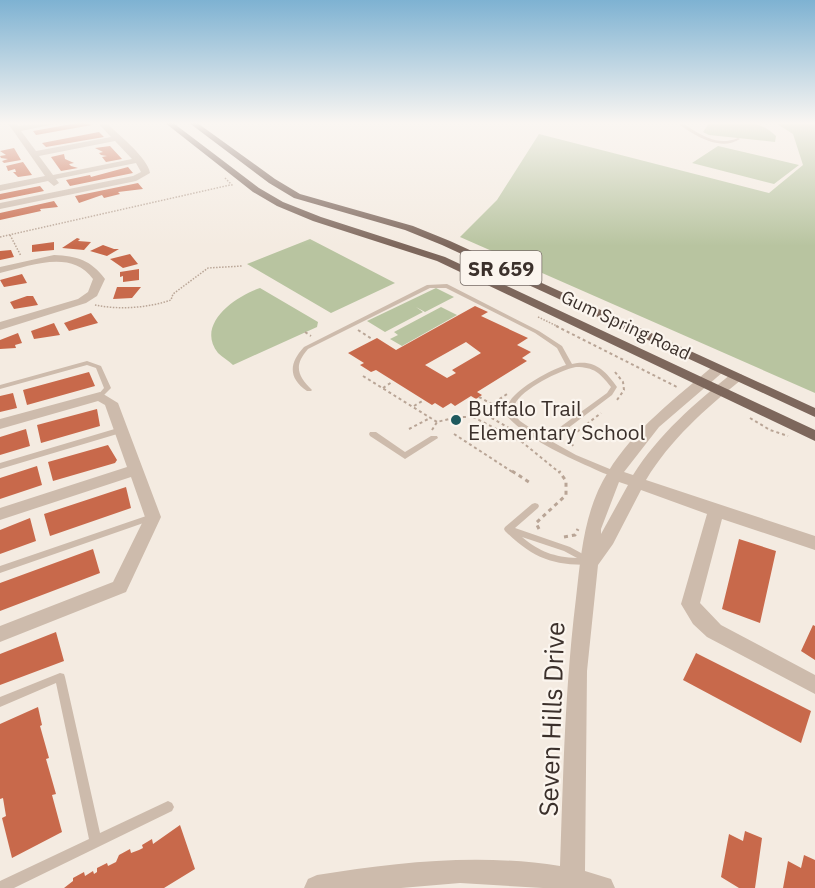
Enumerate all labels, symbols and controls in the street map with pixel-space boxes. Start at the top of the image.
road number: SR 659 [460,251,542,285]
street label: Gum Spring Road [558,285,694,365]
place label: Buffalo Trail Elementary School [468,394,645,446]
marker: Buffalo Trail Elementary School [449,413,463,427]
street label: Seven Hills Drive [531,621,571,817]

